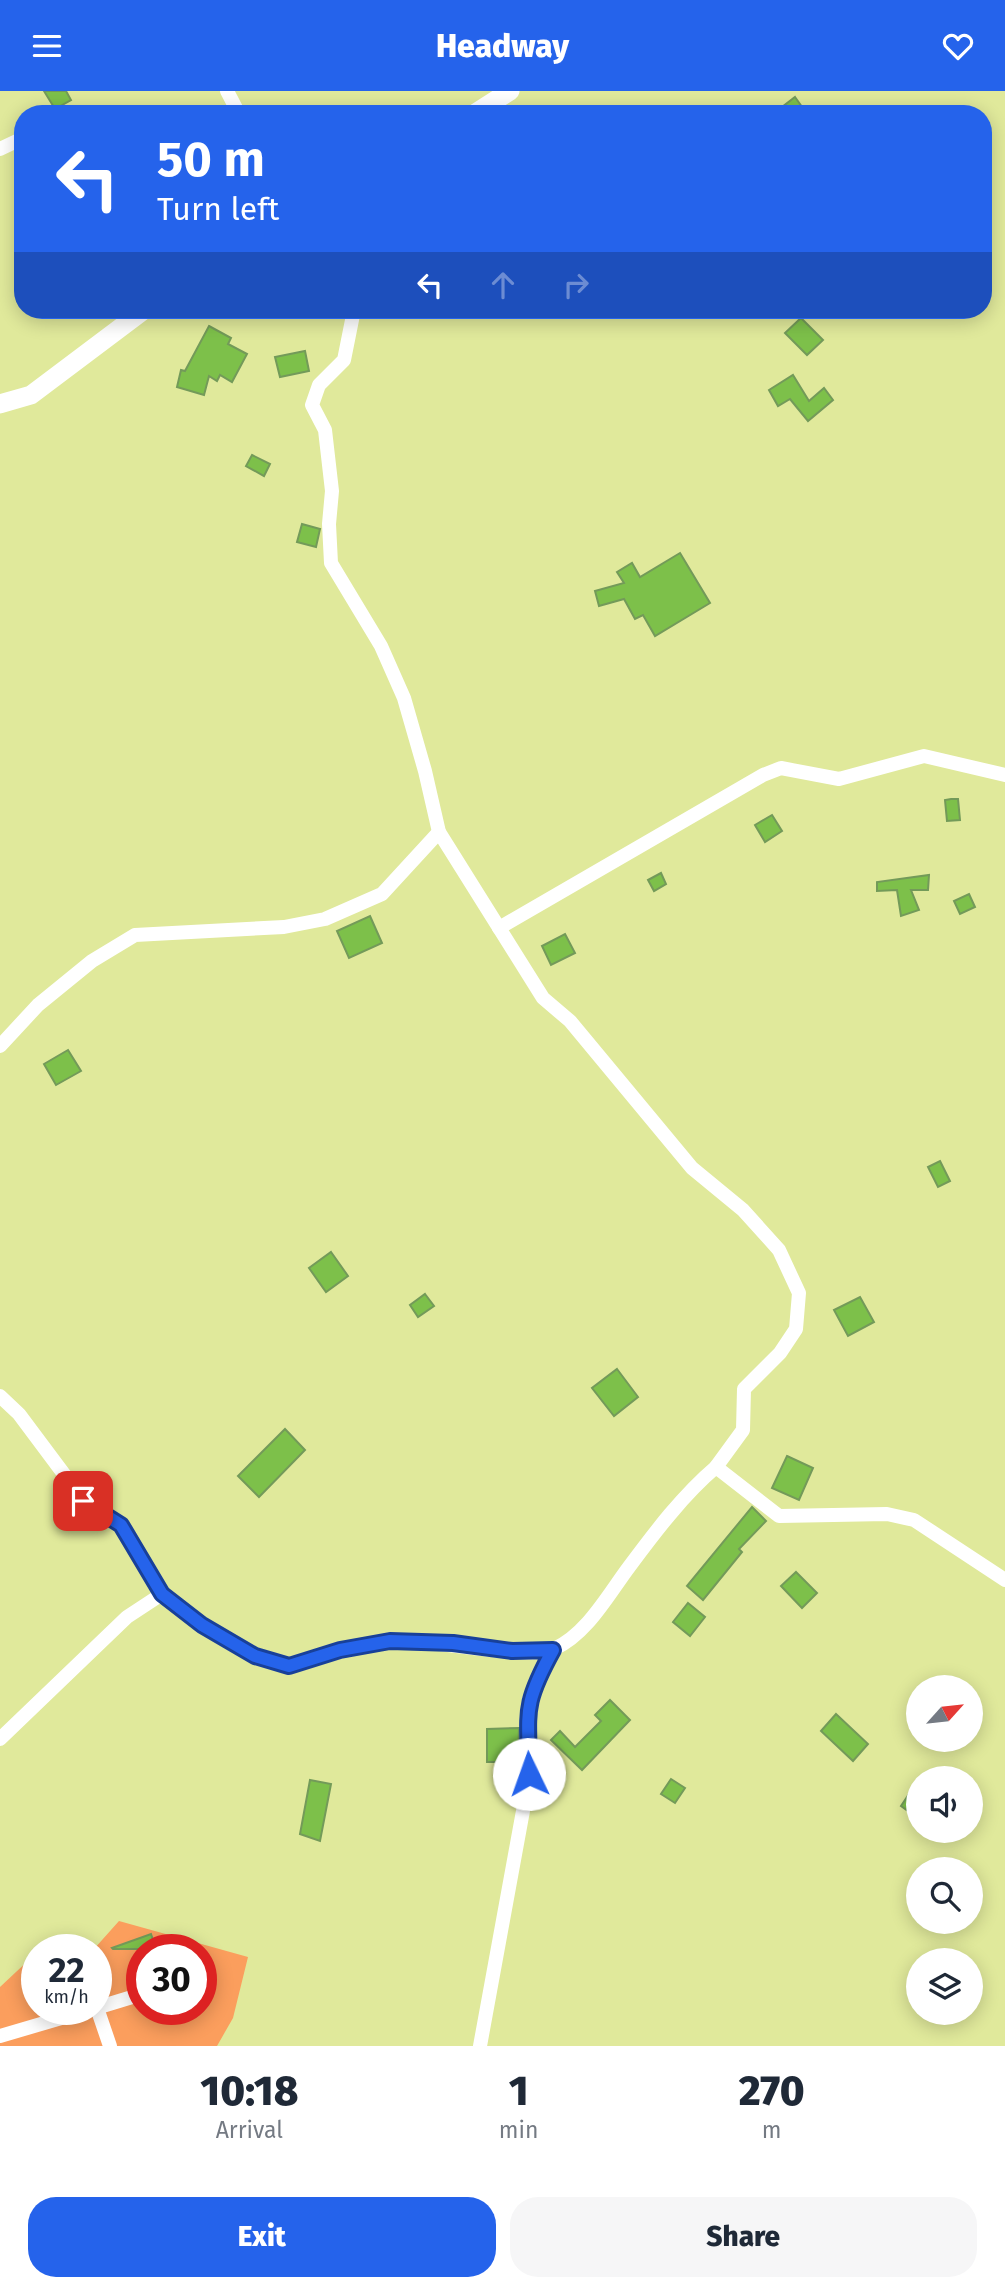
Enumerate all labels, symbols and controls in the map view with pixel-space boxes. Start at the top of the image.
icon: menu [28,27,66,65]
text: Headway [436,27,569,65]
icon: heart [939,27,977,65]
text: 50 m [157,130,265,189]
icon: left [42,133,133,224]
text: Turn left [157,190,279,228]
icon: left [411,266,449,304]
icon: ahead [484,266,522,304]
icon: right [557,266,595,304]
pin [53,1471,113,1531]
icon: arrive [64,1482,102,1520]
north arrow [906,1675,984,1752]
map controls [906,1675,983,2025]
position arrow [492,1737,566,1811]
button: sound [906,1766,983,1843]
button: search [906,1857,983,1934]
speed limit sign: 30 [126,1934,217,2025]
button: layers [906,1948,983,2025]
text: 22 [48,1949,85,1991]
text: km/h [44,1986,89,2008]
text: 10:18 [200,2066,298,2116]
text: 1 [509,2066,529,2116]
text: 270 [739,2066,805,2116]
text: Arrival [216,2116,283,2144]
text: min [499,2116,538,2144]
text: m [762,2116,782,2144]
button: Exit [28,2197,496,2277]
button: Share [510,2197,977,2277]

